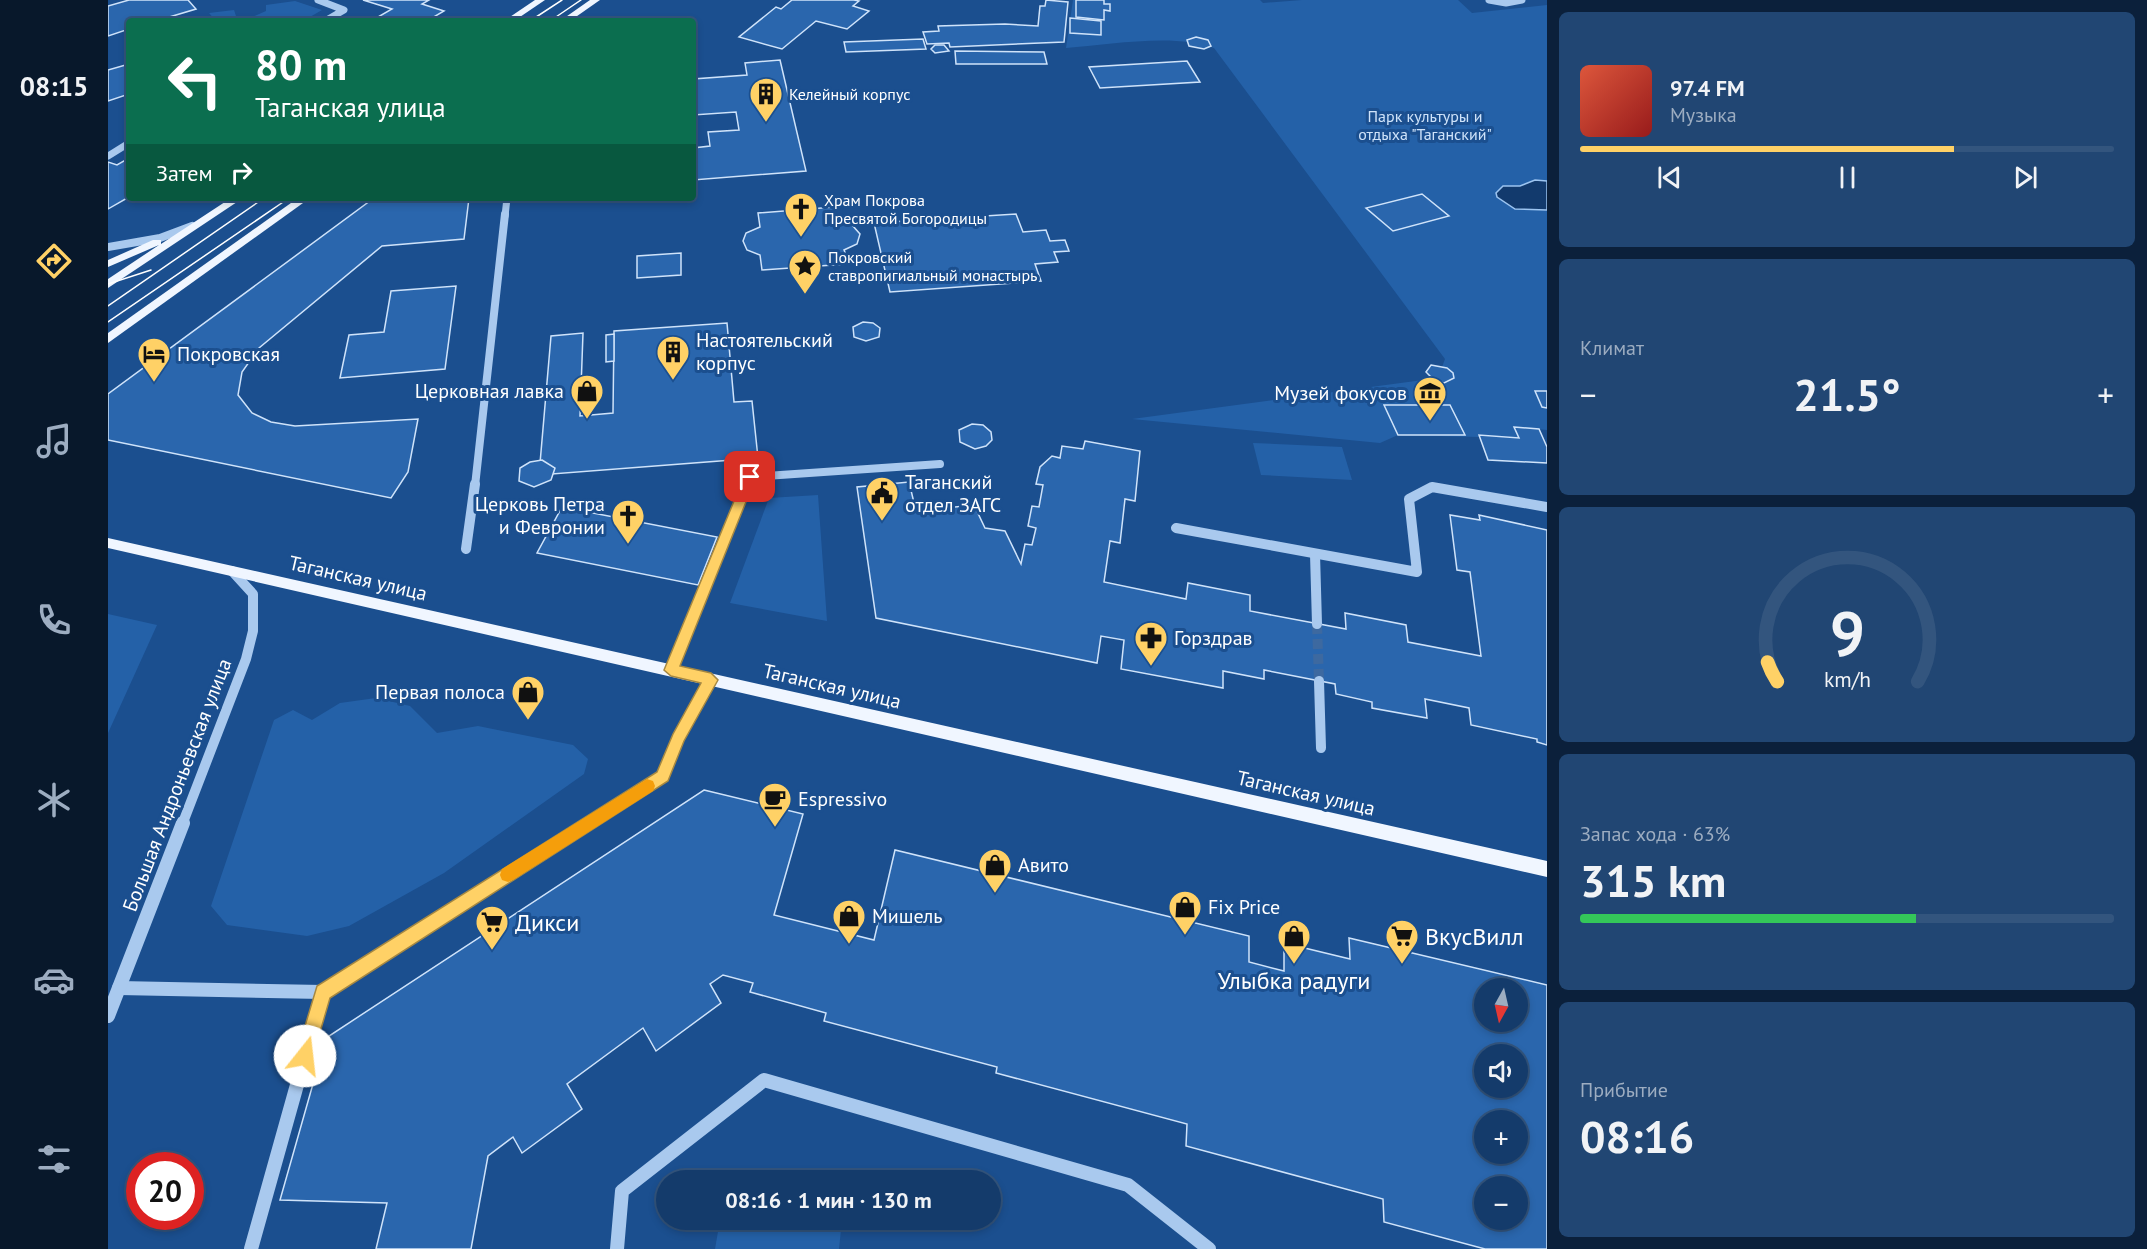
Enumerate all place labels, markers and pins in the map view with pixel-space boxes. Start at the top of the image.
building icon: Келейный корпус [748,76,784,123]
place label: Келейный корпус [789,84,910,104]
place label: Храм Покрова Пресвятой Богородицы [824,190,987,228]
church icon: Храм Покрова Пресвятой Богородицы [783,191,819,238]
place label: Покровский ставропигиальный монастырь [828,247,1037,285]
place icon: Покровский ставропигиальный монастырь [787,248,823,295]
place label: Настоятельский корпус [696,327,833,376]
building icon: Настоятельский корпус [655,334,691,381]
hotel icon: Покровская [136,336,172,383]
place label: Покровская [177,341,280,367]
shop icon: Церковная лавка [569,373,605,420]
museum icon: Музей фокусов [1412,375,1448,422]
place label: Церковная лавка [415,378,564,404]
place label: Музей фокусов [1274,380,1407,406]
pin [724,451,775,502]
place label: Таганский отдел ЗАГС [905,469,1001,518]
public building icon: Таганский отдел ЗАГС [864,475,900,522]
place label: Церковь Петра и Февронии [475,491,605,540]
church icon: Церковь Петра и Февронии [610,498,646,545]
pharmacy icon: Горздрав [1133,620,1169,667]
place label: Горздрав [1174,625,1253,651]
shop icon: Первая полоса [510,674,546,721]
place label: Первая полоса [375,679,505,705]
cafe icon: Espressivo [757,781,793,828]
place label: Espressivo [798,786,887,812]
shop icon: Авито [977,847,1013,894]
place label: Авито [1018,852,1069,878]
shop icon: Fix Price [1167,889,1203,936]
place label: Fix Price [1208,894,1280,920]
shop icon: Мишель [831,898,867,945]
place label: Мишель [872,903,943,929]
supermarket icon: Дикси [474,904,510,951]
place label: Дикси [515,907,579,938]
shop icon: Улыбка радуги [1276,918,1312,965]
supermarket icon: ВкусВилл [1384,918,1420,965]
place label: ВкусВилл [1425,921,1524,952]
place label: Улыбка радуги [1218,965,1370,996]

